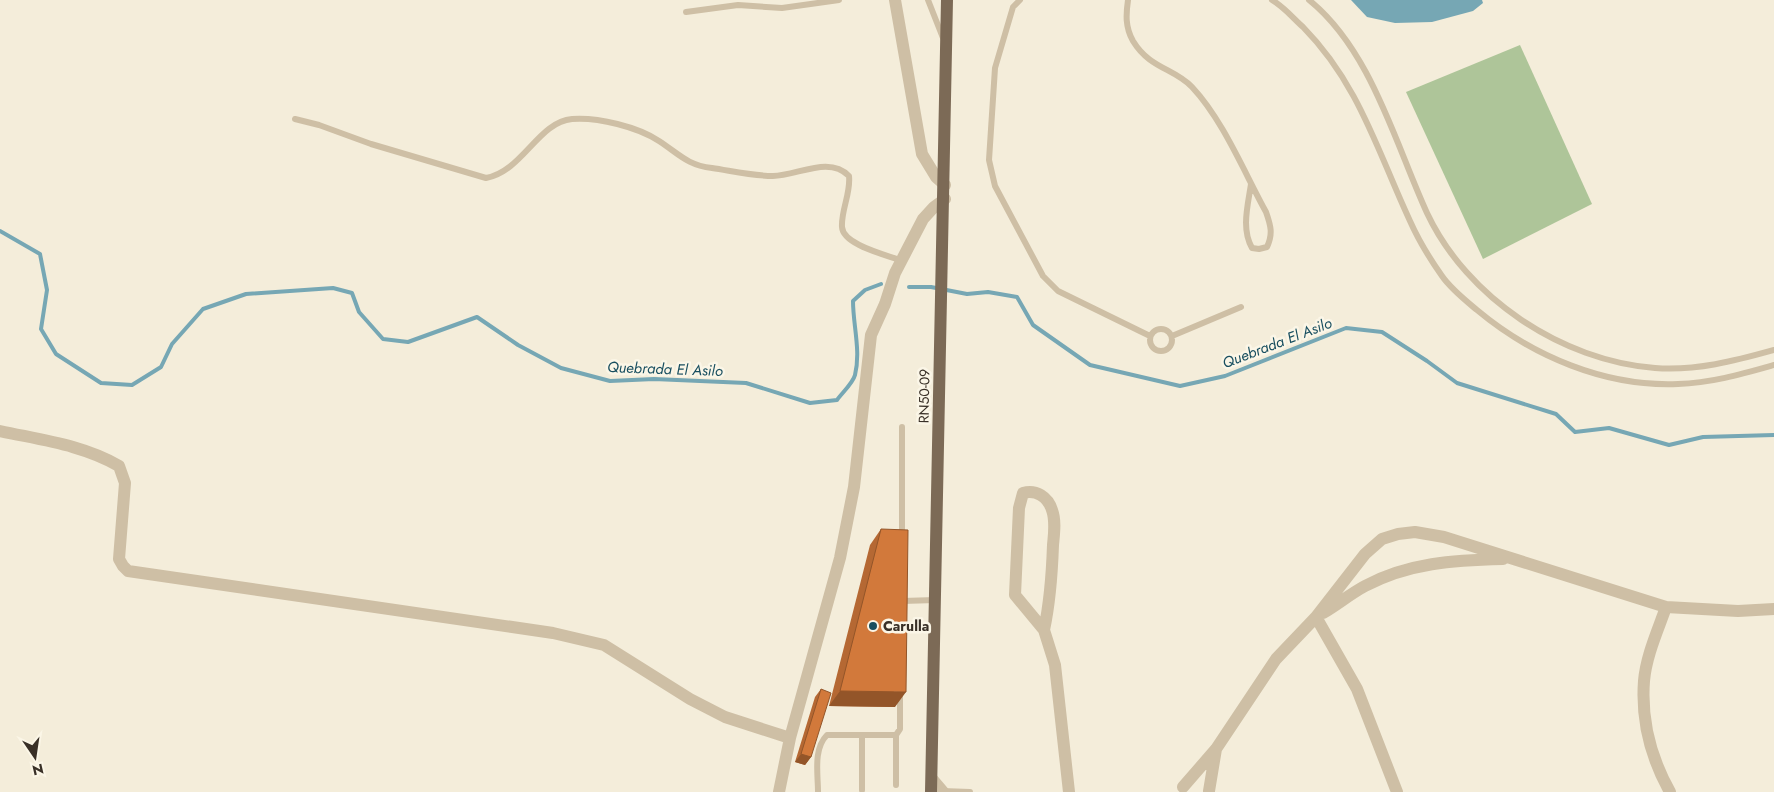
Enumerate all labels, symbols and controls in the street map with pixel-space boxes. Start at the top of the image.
water label: Quebrada El Asilo [1219,312,1335,374]
water label: Quebrada El Asilo [607,356,723,382]
street label: RN50-09 [914,369,934,423]
place label: Carulla [883,616,929,636]
marker: Carulla [867,620,879,632]
north arrow [10,732,60,782]
text: N [30,759,46,781]

